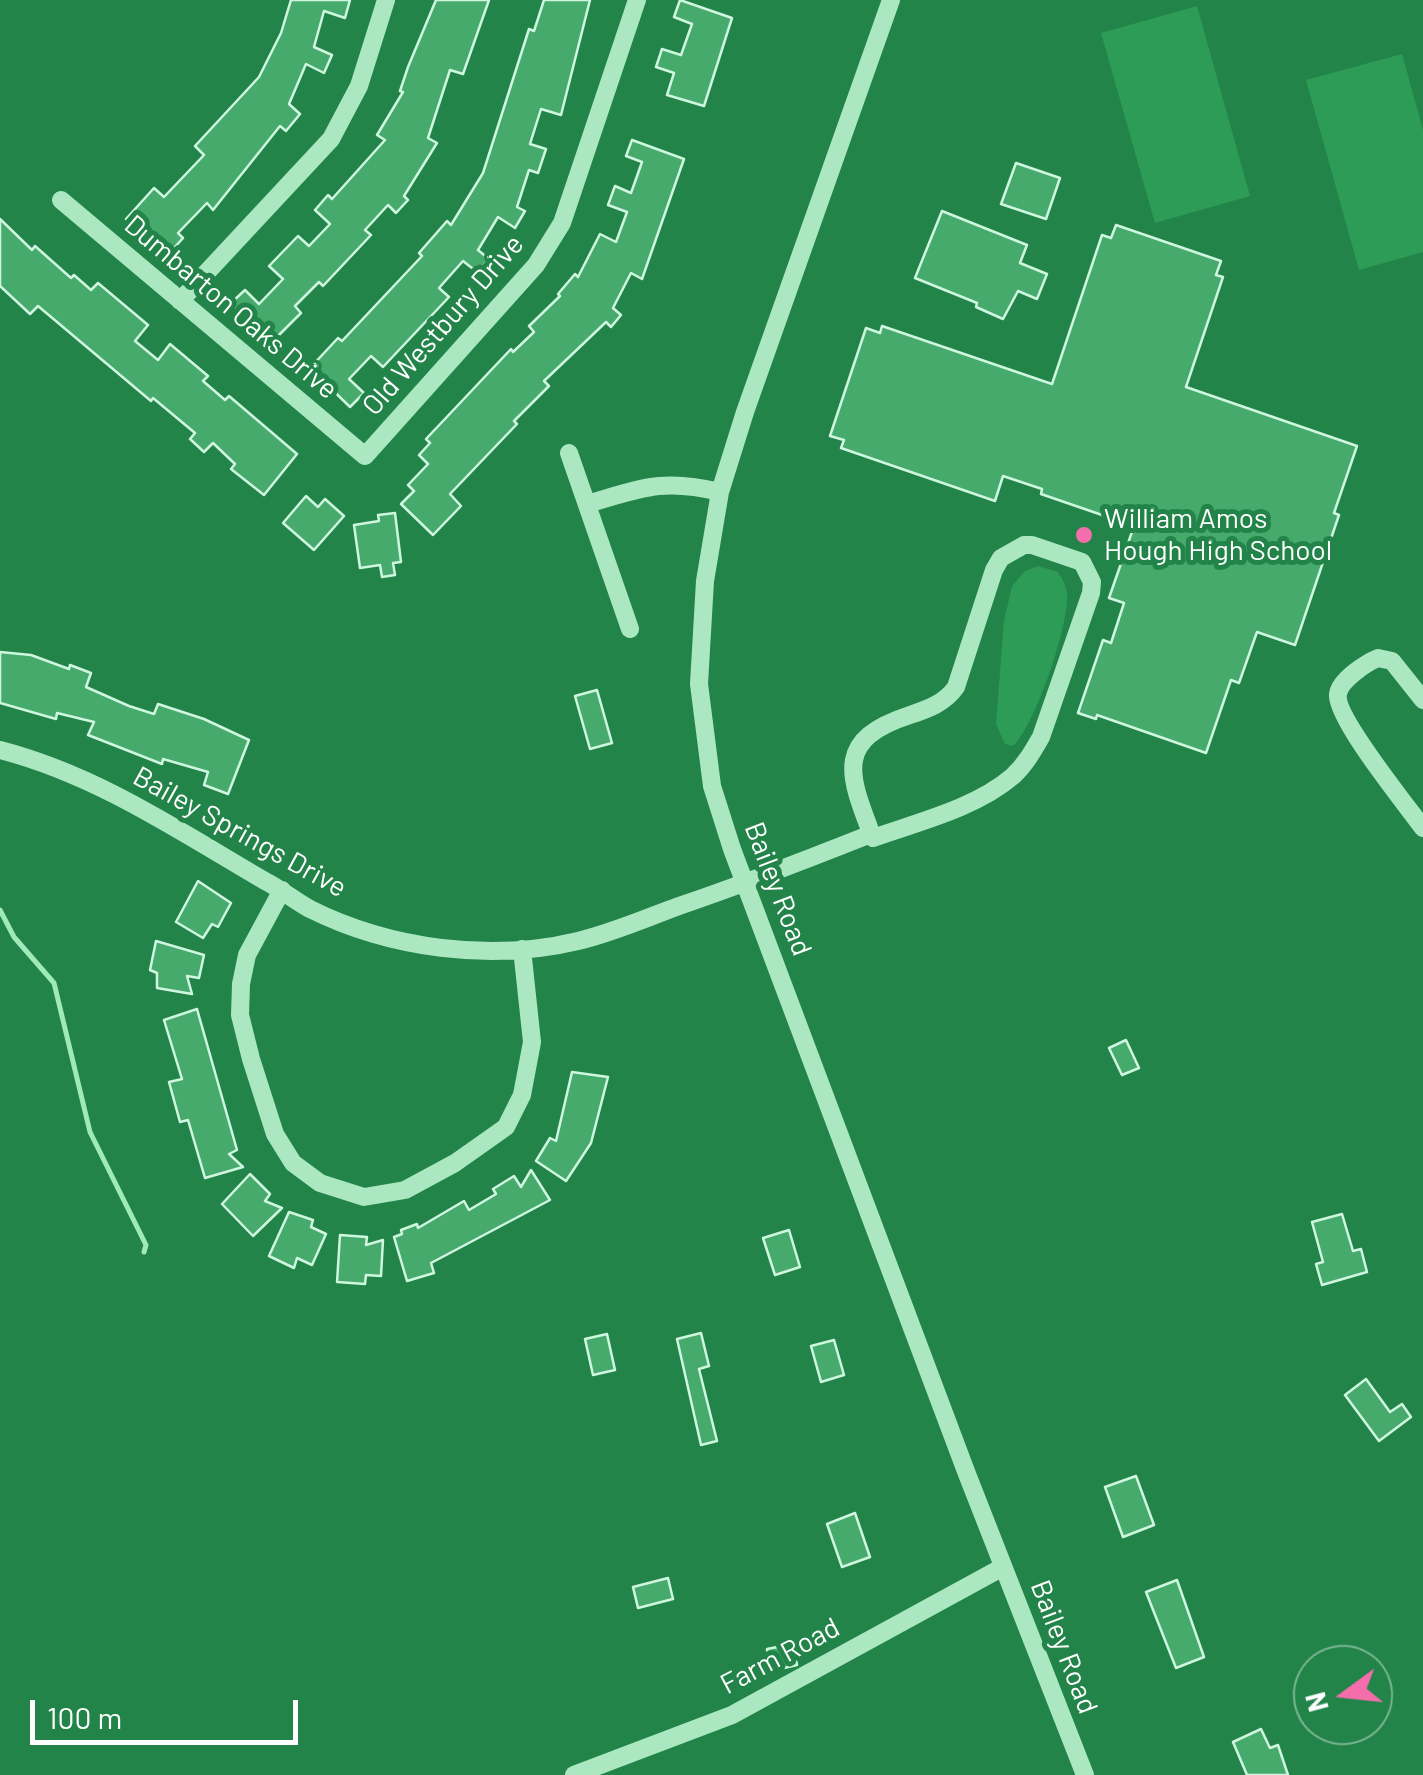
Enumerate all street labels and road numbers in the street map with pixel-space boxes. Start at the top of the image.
street label: Dumbarton Oaks Drive [118,208,344,406]
street label: Old Westbury Drive [355,228,531,422]
street label: Bailey Springs Drive [127,759,353,905]
street label: Bailey Road [737,818,819,960]
street label: Bailey Road [1023,1576,1105,1718]
street label: Farm Road [715,1611,845,1701]

